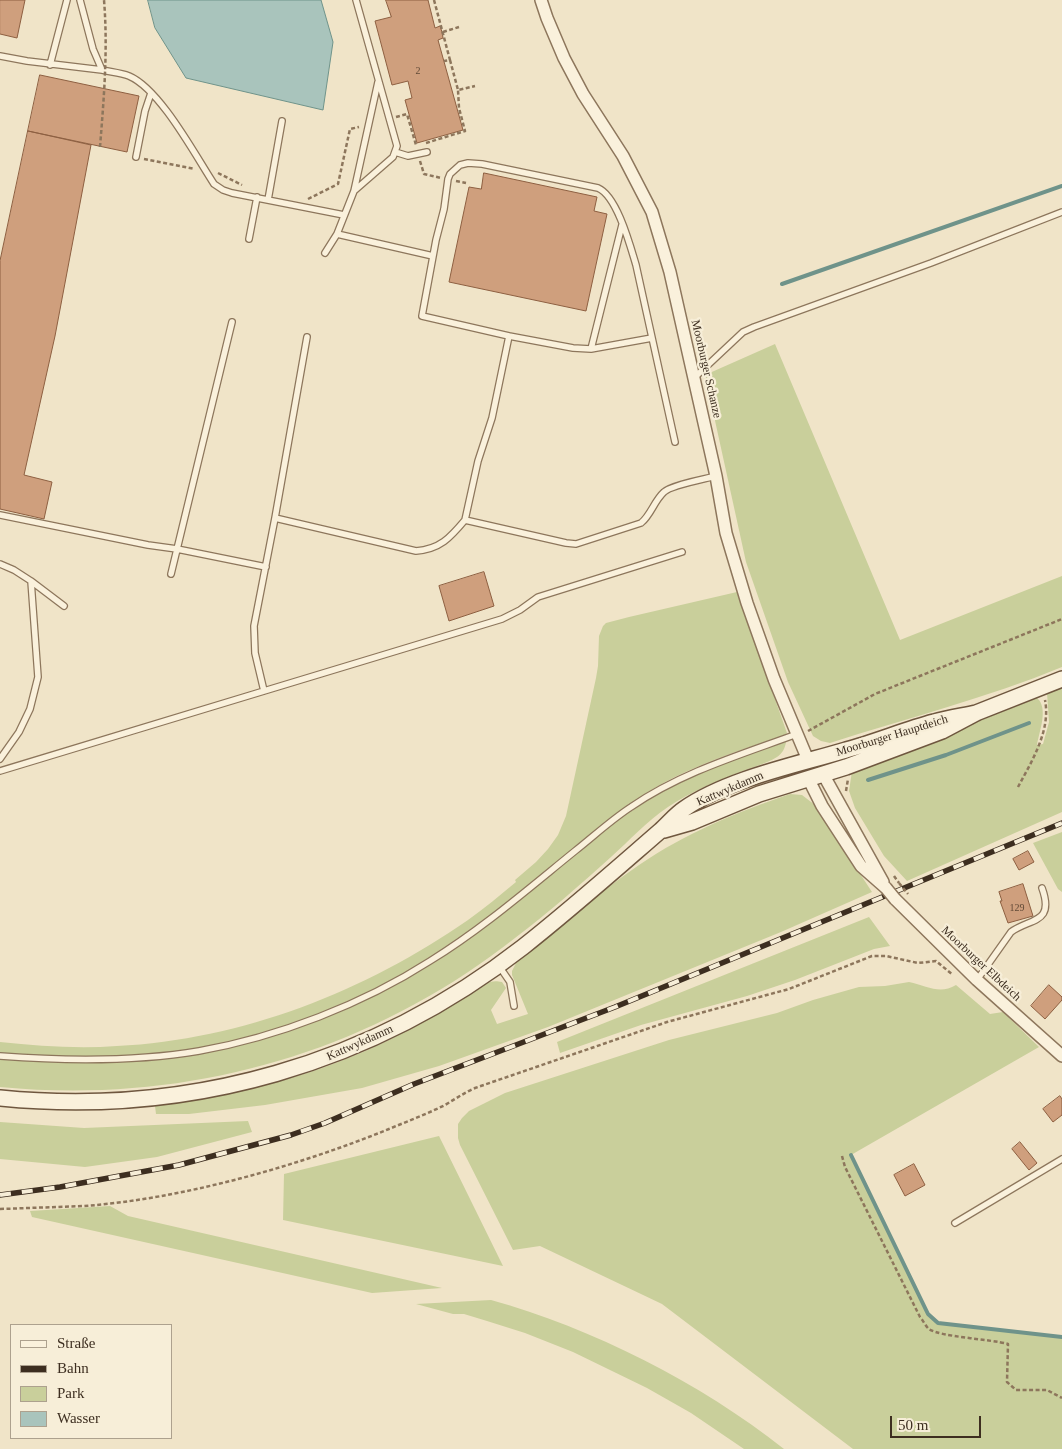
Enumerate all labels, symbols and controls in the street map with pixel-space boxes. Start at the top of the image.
house number: 2 [416,65,420,77]
street label: Moorburger Schanze [688,318,724,420]
street label: Moorburger Hauptdeich [834,712,950,760]
street label: Kattwykdamm [694,768,766,810]
house number: 129 [1010,902,1024,914]
street label: Moorburger Elbdeich [938,923,1024,1005]
street label: Kattwykdamm [324,1022,396,1064]
legend [10,1324,172,1439]
text: Straße [57,1335,95,1351]
text: Bahn [57,1360,89,1376]
text: Park [57,1385,85,1401]
scale bar [892,1406,983,1438]
text: Wasser [57,1410,100,1426]
text: 50 m [898,1417,928,1433]

